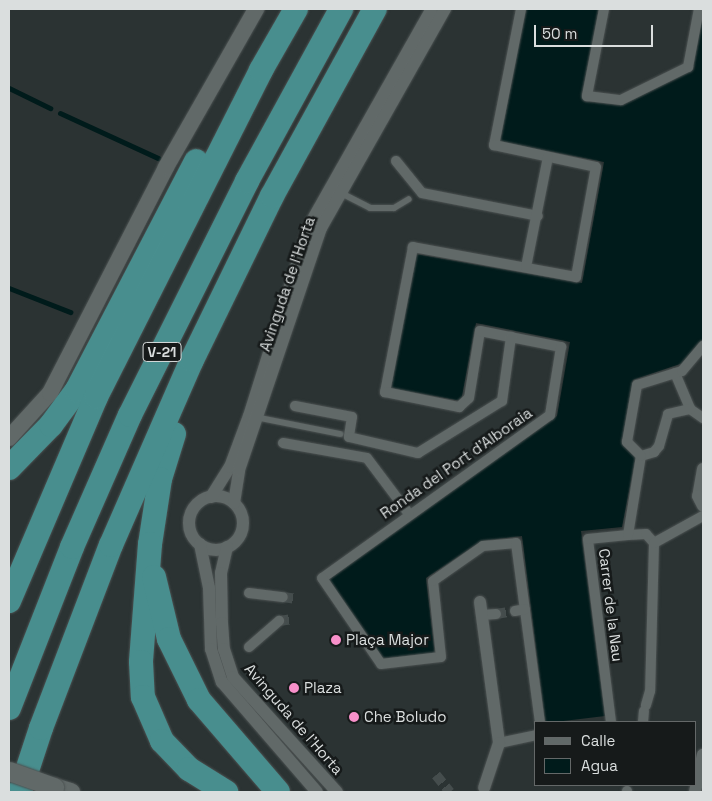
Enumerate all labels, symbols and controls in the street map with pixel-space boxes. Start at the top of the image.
scale bar [537,15,656,47]
text: 50 m [542,24,577,43]
street label: Avinguda de l'Horta [256,214,318,354]
road number: V-21 [142,341,182,364]
street label: Ronda del Port d'Alboraia [377,404,535,522]
street label: Carrer de la Nau [595,547,627,663]
place label: Plaça Major [346,631,429,649]
marker: Plaça Major [330,634,342,646]
street label: Avinguda de l'Horta [241,660,347,778]
place label: Plaza [304,679,342,697]
marker: Plaza [288,682,300,694]
place label: Che Boludo [364,708,447,726]
marker: Che Boludo [348,711,360,723]
legend [534,721,697,786]
text: Calle [581,731,616,750]
text: Agua [581,756,618,775]

